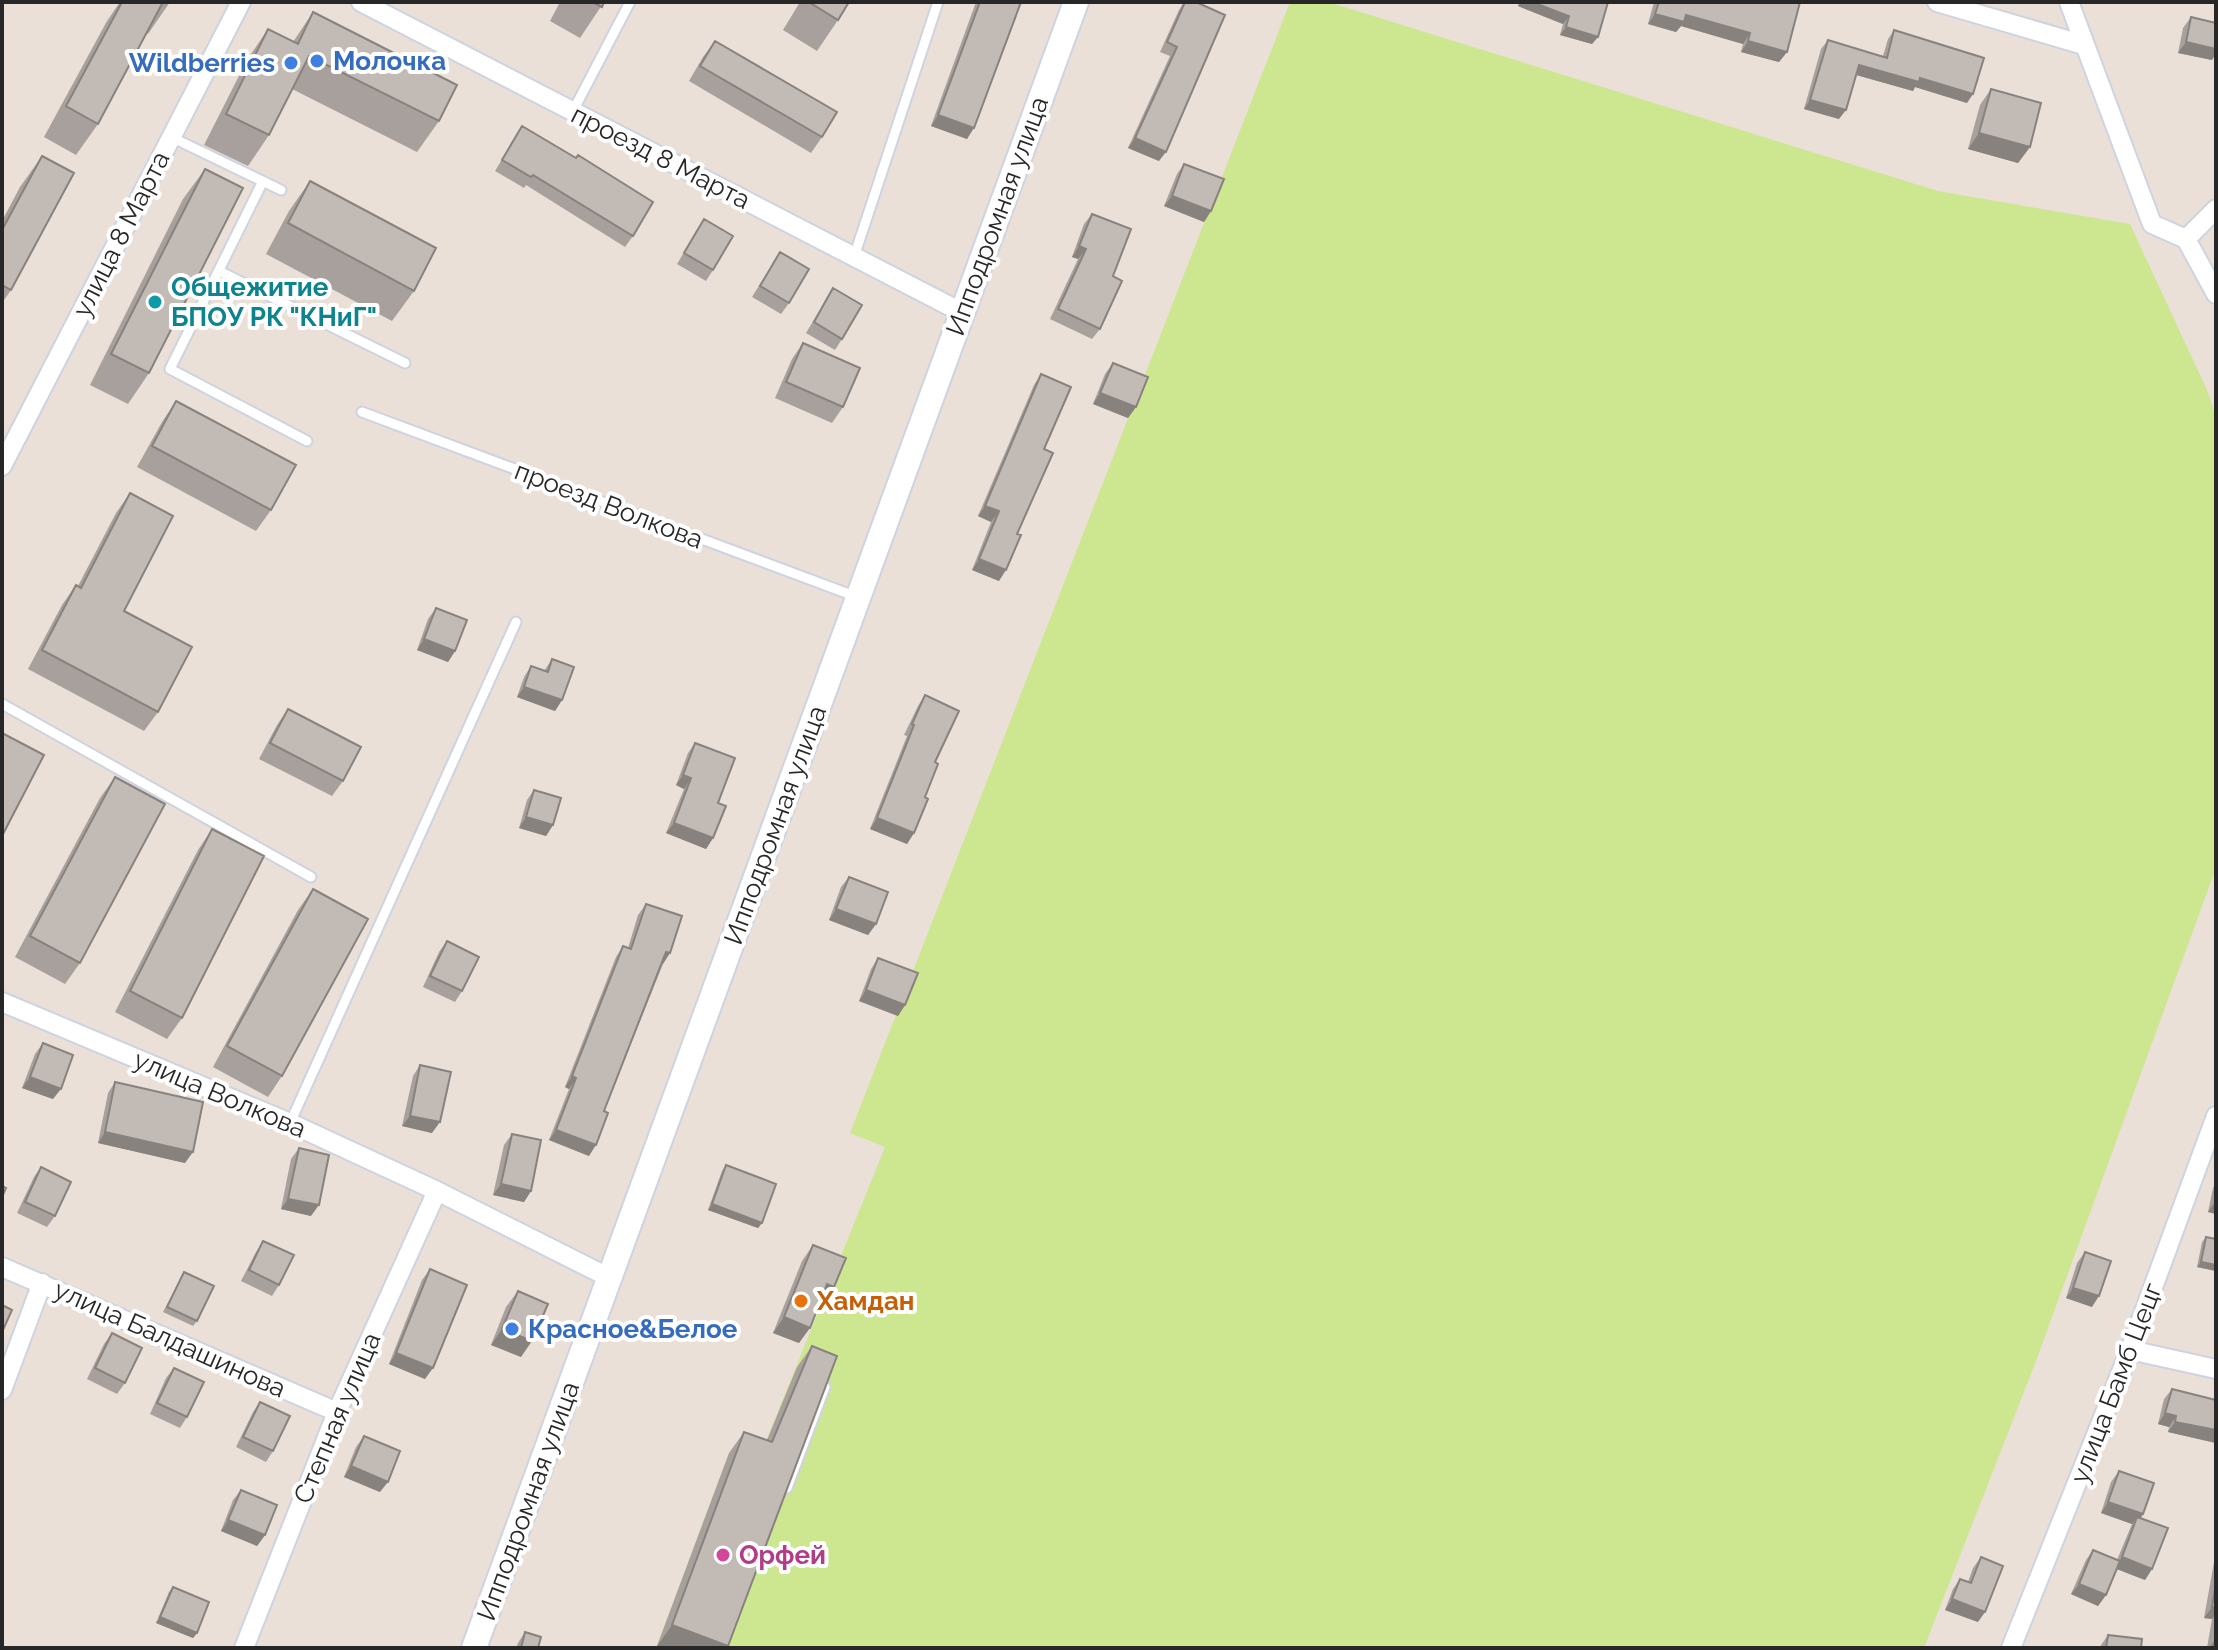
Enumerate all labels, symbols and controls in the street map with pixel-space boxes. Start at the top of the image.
place label: Молочка [333,46,446,76]
place label: Wildberries [129,48,275,78]
marker: Молочка [308,52,326,70]
marker: Wildberries [282,54,300,72]
street label: Ипподромная улица [940,93,1054,339]
street label: проезд 8 Марта [567,99,755,215]
street label: улица 8 Марта [66,146,176,322]
place label: Общежитие БПОУ РК "КНиГ" [171,272,377,332]
marker: Общежитие БПОУ РК "КНиГ" [146,293,164,311]
street label: проезд Волкова [511,455,707,555]
street label: Ипподромная улица [718,702,832,948]
street label: улица Волкова [129,1044,311,1144]
street label: улица Балдашинова [50,1274,290,1404]
street label: улица Бамб Цецг [2064,1278,2168,1487]
place label: Хамдан [816,1286,914,1316]
marker: Хамдан [792,1292,810,1310]
place label: Красное&Белое [528,1314,738,1344]
marker: Красное&Белое [503,1320,521,1338]
street label: Степная улица [288,1328,386,1508]
street label: Ипподромная улица [471,1378,585,1624]
place label: Орфей [739,1540,826,1570]
marker: Орфей [714,1546,732,1564]

